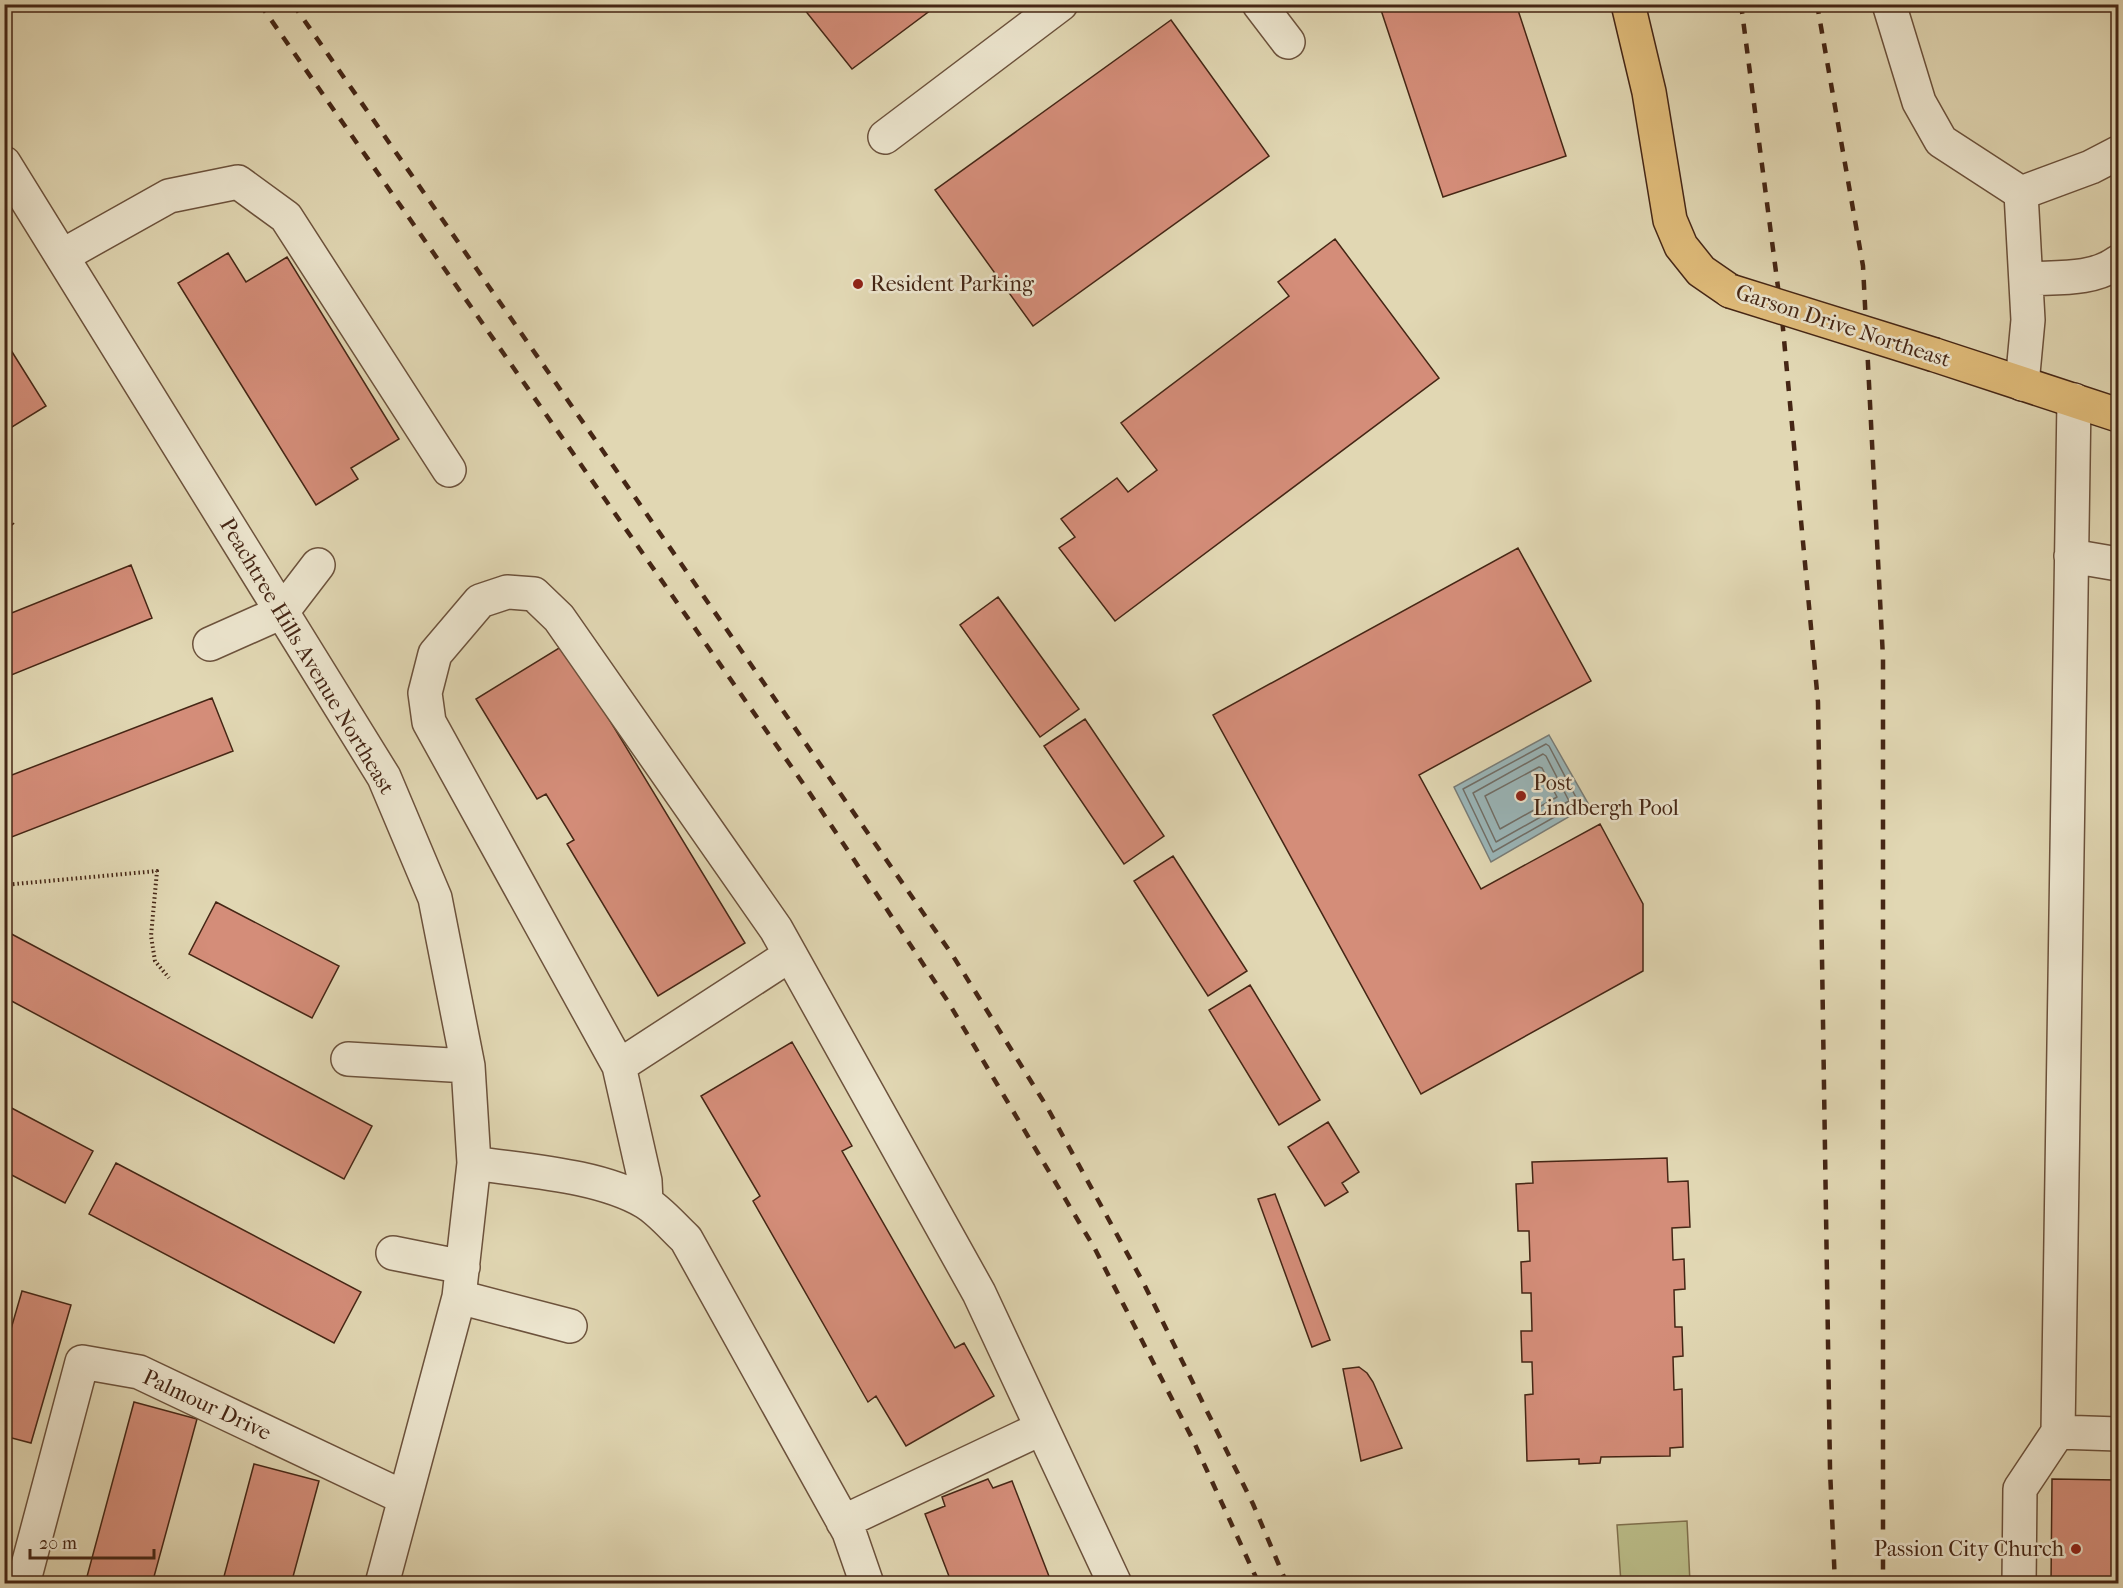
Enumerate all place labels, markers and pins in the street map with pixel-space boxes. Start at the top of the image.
place label: Resident Parking [870,271,1034,297]
marker: Resident Parking [851,277,865,291]
place label: Post Lindbergh Pool [1533,770,1679,821]
marker: Post Lindbergh Pool [1514,789,1528,803]
place label: Passion City Church [1874,1536,2065,1562]
marker: Passion City Church [2069,1542,2083,1556]

